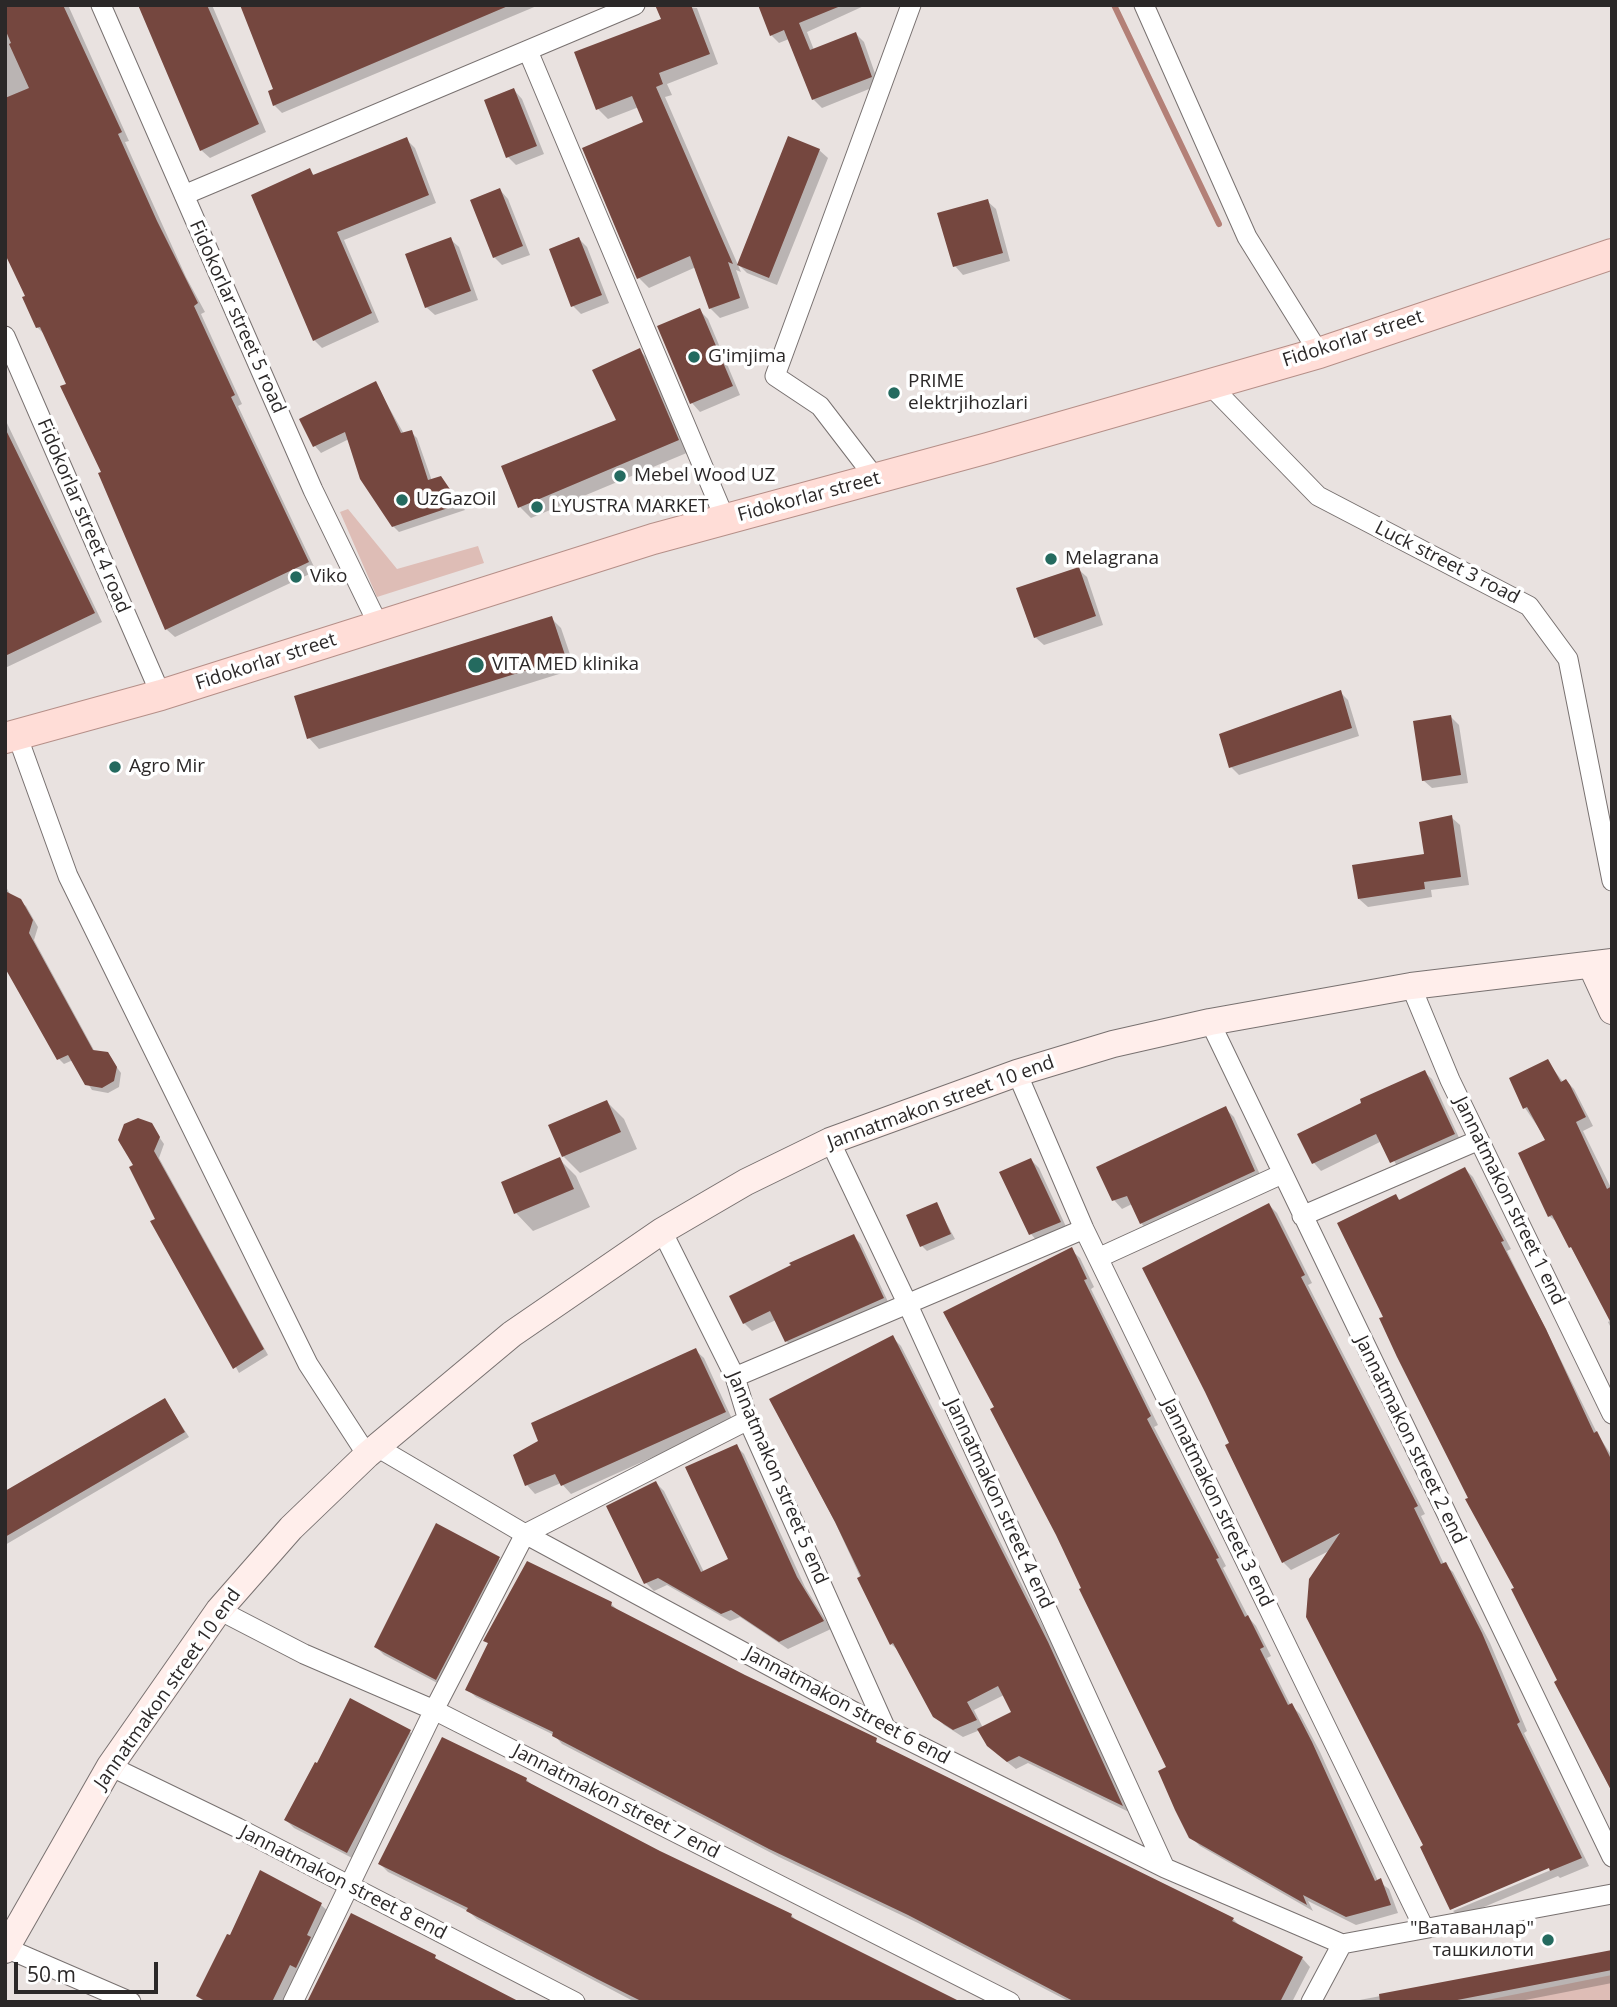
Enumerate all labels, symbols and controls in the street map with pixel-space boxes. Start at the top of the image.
street label: Fidokorlar street 5 road [184,217,290,417]
street label: Fidokorlar street [1280,306,1426,372]
place label: G'imjima [708,346,786,368]
marker: G'imjima [686,349,702,365]
place label: PRIME elektrjihozlari [908,371,1028,415]
marker: PRIME elektrjihozlari [886,385,902,401]
street label: Fidokorlar street 4 road [32,415,134,617]
place label: Mebel Wood UZ [634,465,775,487]
street label: Fidokorlar street [735,467,883,527]
marker: Mebel Wood UZ [612,468,628,484]
place label: UzGazOil [416,489,496,511]
marker: UzGazOil [394,492,410,508]
place label: LYUSTRA MARKET [551,496,708,518]
marker: LYUSTRA MARKET [529,499,545,515]
street label: Luck street 3 road [1371,517,1523,609]
place label: Melagrana [1065,548,1159,570]
marker: Melagrana [1043,551,1059,567]
place label: Viko [310,566,348,588]
marker: Viko [288,569,304,585]
street label: Fidokorlar street [193,629,339,695]
place label: VITA MED klinika [492,654,639,676]
marker: VITA MED klinika [466,655,486,675]
place label: Agro Mir [129,756,205,778]
marker: Agro Mir [107,759,123,775]
street label: Jannatmakon street 10 end [824,1051,1058,1155]
street label: Jannatmakon street 1 end [1449,1093,1569,1309]
street label: Jannatmakon street 2 end [1350,1332,1470,1548]
street label: Jannatmakon street 5 end [722,1368,832,1588]
street label: Jannatmakon street 4 end [940,1395,1058,1613]
street label: Jannatmakon street 3 end [1157,1395,1277,1611]
street label: Jannatmakon street 10 end [90,1584,246,1794]
street label: Jannatmakon street 6 end [741,1642,953,1770]
street label: Jannatmakon street 7 end [509,1740,723,1864]
street label: Jannatmakon street 8 end [236,1821,450,1945]
place label: "Ватаванлар" ташкилоти [1410,1918,1534,1962]
marker: "Ватаванлар" ташкилоти [1540,1932,1556,1948]
scale bar [18,1948,161,1992]
text: 50 m [27,1960,76,1988]

